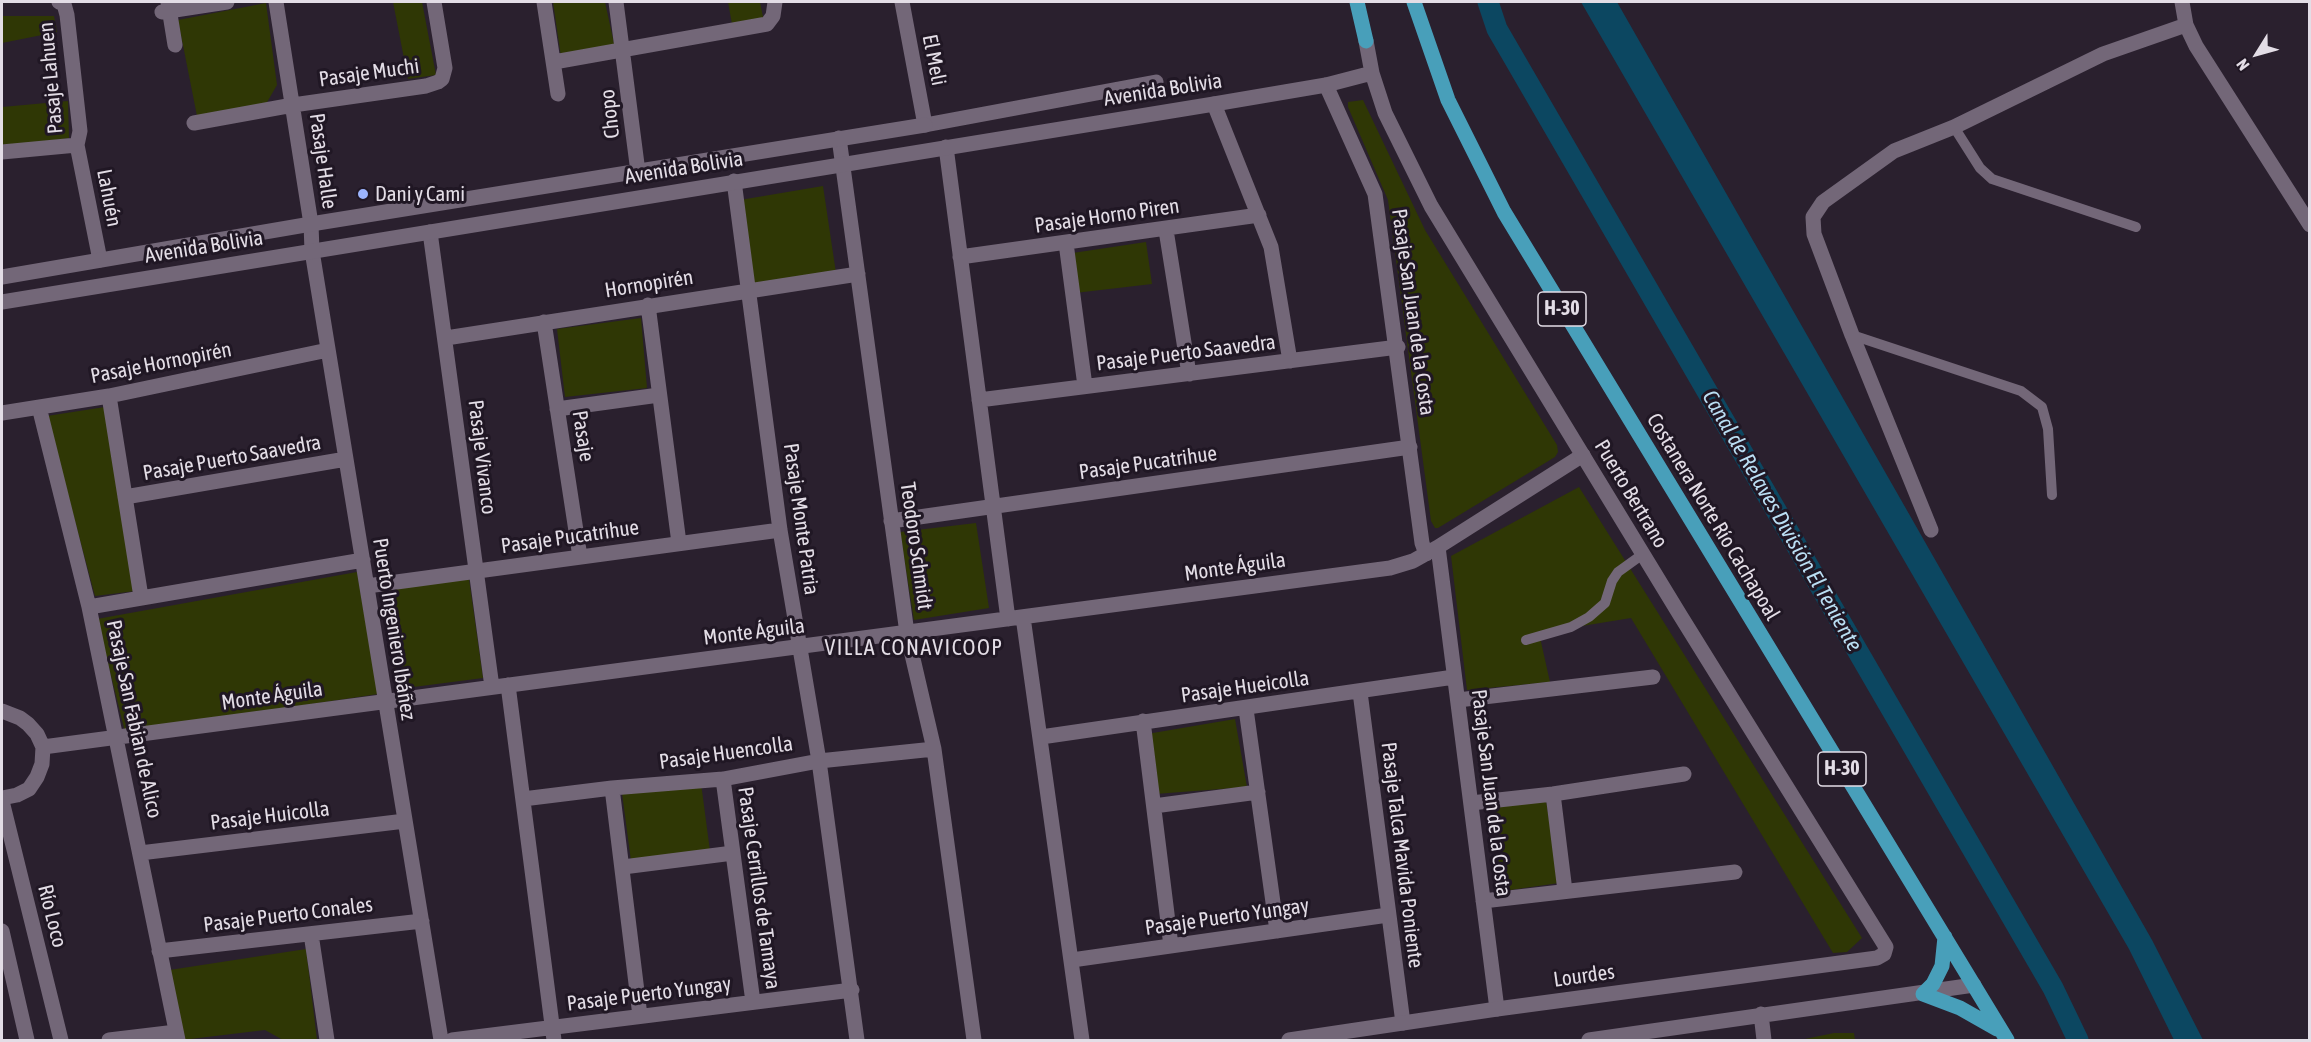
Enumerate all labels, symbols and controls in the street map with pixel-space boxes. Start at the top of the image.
street label: Pasaje Lahuen [34,21,68,135]
north arrow [2227,24,2287,84]
street label: El Meli [917,32,951,88]
street label: Pasaje Muchi [317,53,421,93]
text: N [2233,56,2253,74]
street label: Avenida Bolivia [1102,68,1224,112]
street label: Chopo [595,88,625,140]
street label: Pasaje Halle [304,111,342,211]
street label: Avenida Bolivia [623,146,745,190]
street label: Lahuén [91,167,127,229]
place label: Dani y Cami [375,181,465,207]
marker: Dani y Cami [356,187,370,201]
street label: Pasaje Horno Piren [1033,193,1181,239]
street label: Pasaje San Juan de la Costa [1386,207,1440,417]
street label: Avenida Bolivia [143,225,265,269]
street label: Hornopirén [603,265,695,303]
road number: H-30 [1538,292,1586,326]
street label: Pasaje Puerto Saavedra [1095,330,1277,376]
street label: Pasaje Hornopirén [88,337,234,389]
water label: Canal de Relaves División El Teniente [1696,386,1868,656]
street label: Pasaje Vivanco [462,398,502,516]
street label: Pasaje [567,409,599,463]
street label: Costanera Norte Río Cachapoal [1641,409,1785,625]
street label: Pasaje Puerto Saavedra [141,430,323,486]
street label: Puerto Bertrano [1589,435,1673,553]
street label: Pasaje Pucatrihue [1077,441,1219,485]
street label: Pasaje Monte Patria [778,442,824,596]
street label: Teodoro Schmidt [895,480,937,612]
street label: Pasaje Pucatrihue [499,515,641,559]
street label: Puerto Ingeniero Ibáñez [367,536,421,722]
street label: Monte Águila [1183,547,1287,587]
street label: Monte Águila [702,613,806,651]
street label: Pasaje San Fabian de Alico [101,618,167,820]
district label: VILLA CONAVICOOP [824,635,1004,661]
street label: Pasaje Hueicolla [1179,666,1311,708]
street label: Monte Águila [220,676,324,716]
street label: Pasaje San Juan de la Costa [1466,688,1516,898]
street label: Pasaje Huencolla [658,731,794,775]
street label: Pasaje Talca Mavida Poniente [1376,741,1428,969]
road number: H-30 [1818,752,1866,786]
street label: Pasaje Cerrillos de Tamaya [732,785,786,991]
street label: Pasaje Huicolla [209,796,331,836]
street label: Río Loco [32,882,72,950]
street label: Pasaje Puerto Conales [202,892,374,938]
street label: Pasaje Puerto Yungay [1143,893,1311,941]
street label: Lourdes [1552,959,1616,993]
street label: Pasaje Puerto Yungay [565,971,733,1017]

